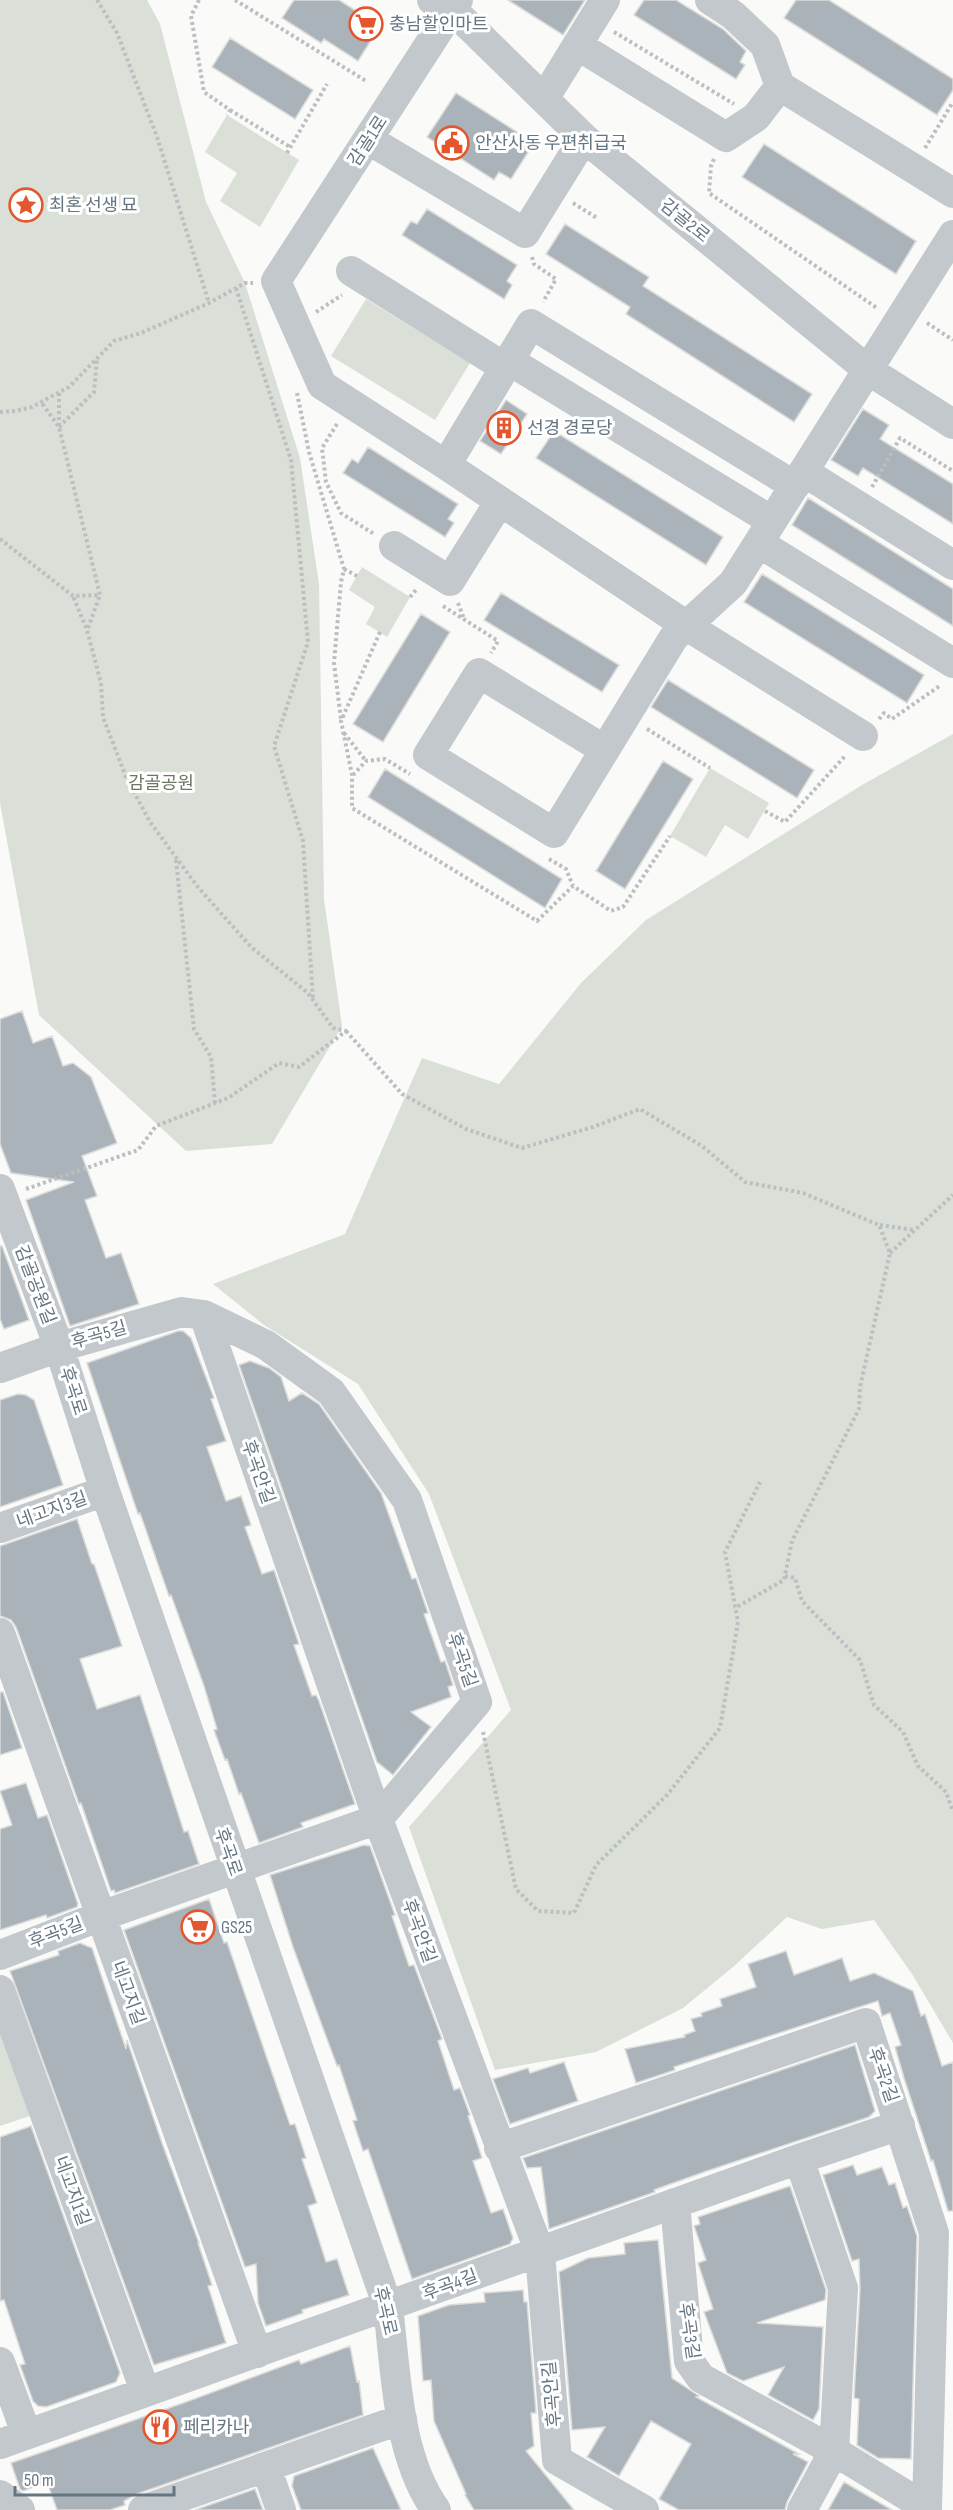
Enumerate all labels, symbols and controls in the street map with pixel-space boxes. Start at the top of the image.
supermarket icon: 충남할인마트 [348,6,384,42]
place label: 충남할인마트 [389,14,488,35]
street label: 감골1로 [344,112,392,170]
public building icon: 안산사동 우편취급국 [434,125,470,161]
place label: 안산사동 우편취급국 [475,133,627,154]
place icon: 최혼 선생 묘 [8,187,44,223]
place label: 최혼 선생 묘 [49,195,138,216]
street label: 감골2로 [656,195,714,247]
building icon: 선경 경로당 [486,410,522,446]
place label: 선경 경로당 [527,418,613,439]
park label: 감골공원 [128,773,194,794]
street label: 감골공원길 [10,1243,60,1327]
street label: 후곡5길 [69,1317,129,1353]
street label: 후곡로 [55,1364,91,1418]
street label: 후곡안길 [237,1437,279,1507]
street label: 네고지3길 [14,1488,90,1532]
street label: 후곡5길 [443,1630,481,1690]
street label: 후곡로 [210,1825,246,1879]
street label: 후곡안길 [398,1896,440,1966]
supermarket icon: GS25 [180,1909,216,1945]
street label: 후곡5길 [26,1913,86,1953]
place label: GS25 [221,1917,252,1938]
street label: 네고지길 [107,1958,149,2028]
street label: 후곡2길 [864,2045,902,2105]
street label: 네고지1길 [50,2153,94,2229]
street label: 후곡4길 [420,2265,480,2305]
street label: 후곡로 [369,2284,401,2338]
street label: 후곡3길 [675,2301,703,2361]
street label: 후곡안길 [539,2360,565,2428]
restaurant icon: 페리카나 [142,2409,178,2445]
place label: 페리카나 [183,2417,249,2438]
scale bar [15,2459,174,2497]
text: 50 m [24,2470,54,2491]

